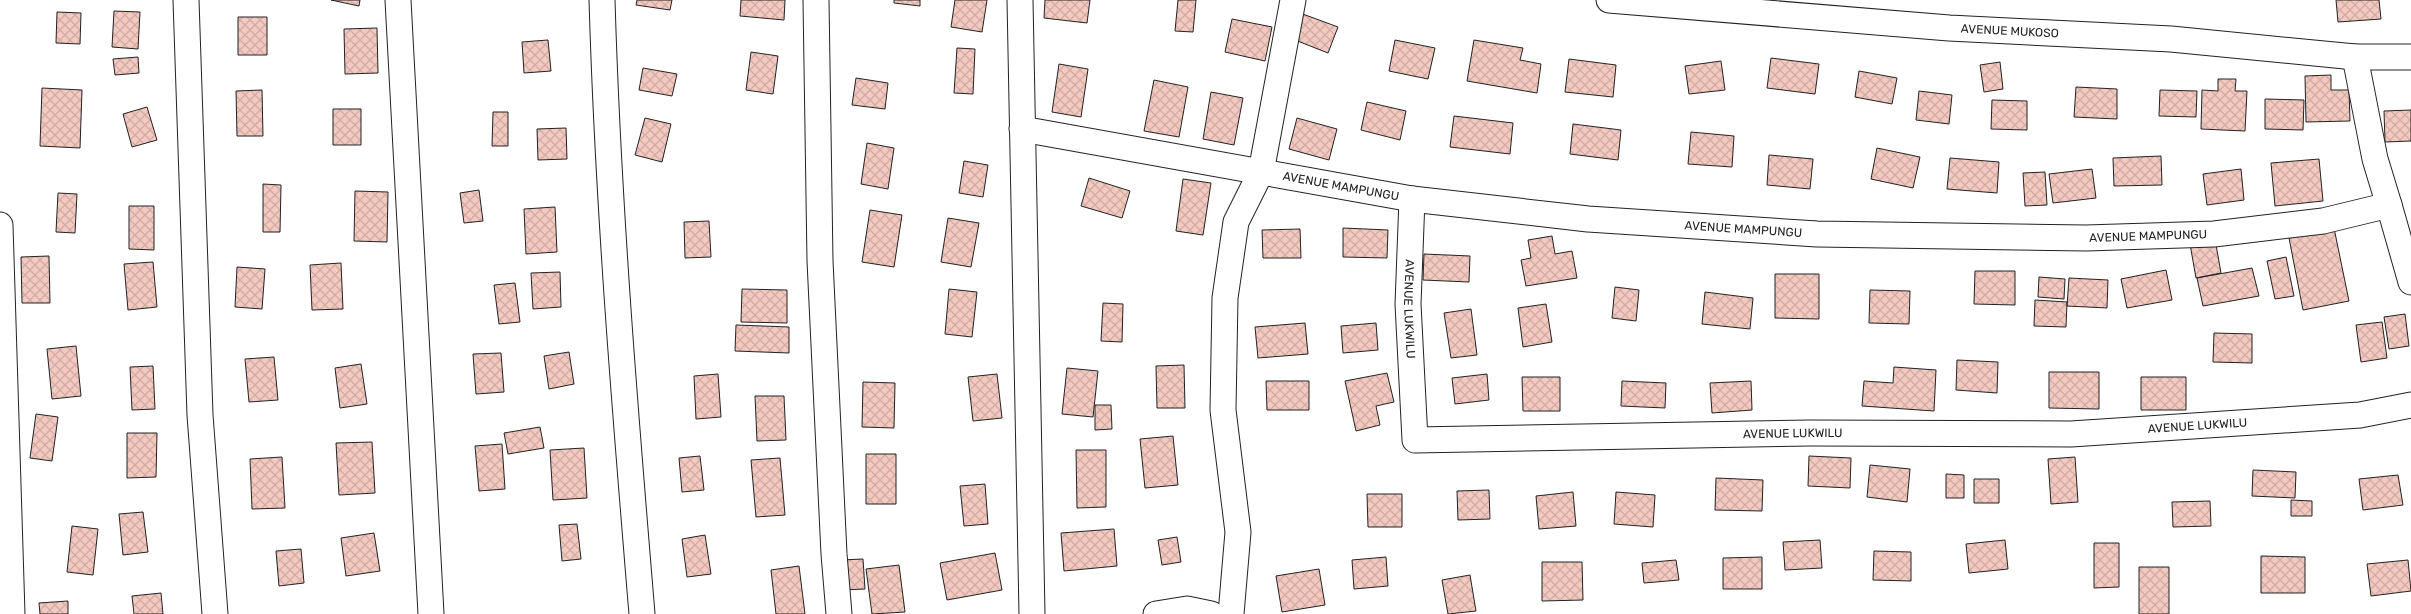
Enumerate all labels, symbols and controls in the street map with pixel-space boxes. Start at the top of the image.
street label: AVENUE MUKOSO [1960,22,2059,40]
street label: AVENUE MAMPUNGU [1282,169,1400,204]
street label: AVENUE MAMPUNGU [1684,218,1803,240]
street label: AVENUE MAMPUNGU [2089,227,2207,245]
street label: AVENUE LUKWILU [1401,259,1418,359]
street label: AVENUE LUKWILU [2147,415,2248,436]
street label: AVENUE LUKWILU [1743,426,1843,441]

